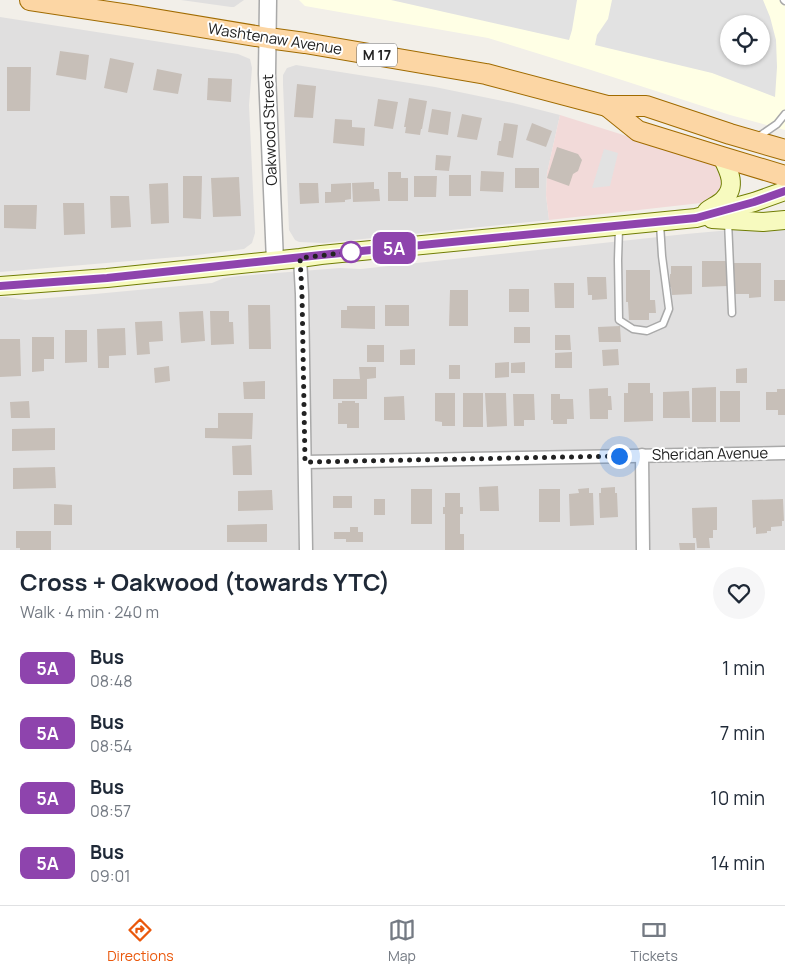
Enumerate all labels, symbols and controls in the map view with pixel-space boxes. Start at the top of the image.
map controls [720,15,770,65]
button: locate [720,15,770,65]
street label: Washtenaw Avenue [206,18,344,60]
road number: M 17 [357,44,397,66]
street label: Oakwood Street [257,74,282,186]
line badge: 5A [372,232,416,264]
text: 5A [383,236,405,260]
unlabelled marker [340,241,362,263]
street label: Sheridan Avenue [652,442,769,465]
your location [607,444,632,469]
text: Cross + Oakwood (towards YTC) [20,565,390,598]
button: heart [713,567,765,619]
text: Walk · 4 min · 240 m [20,601,159,623]
text: Bus [90,644,124,670]
text: 1 min [722,655,765,681]
text: 5A [36,656,59,680]
text: 08:48 [90,670,133,692]
text: Bus [90,709,124,735]
text: 7 min [720,720,765,746]
text: 5A [36,721,59,745]
text: 08:54 [90,735,133,757]
text: Bus [90,774,124,800]
text: 10 min [710,785,765,811]
text: 5A [36,786,59,810]
text: 08:57 [90,800,131,822]
text: Bus [90,839,124,865]
text: 14 min [711,850,765,876]
text: 5A [36,851,59,875]
text: 09:01 [90,865,130,887]
tab: Directions [107,916,174,965]
tab: Map [388,916,416,965]
tab: Tickets [630,916,678,965]

